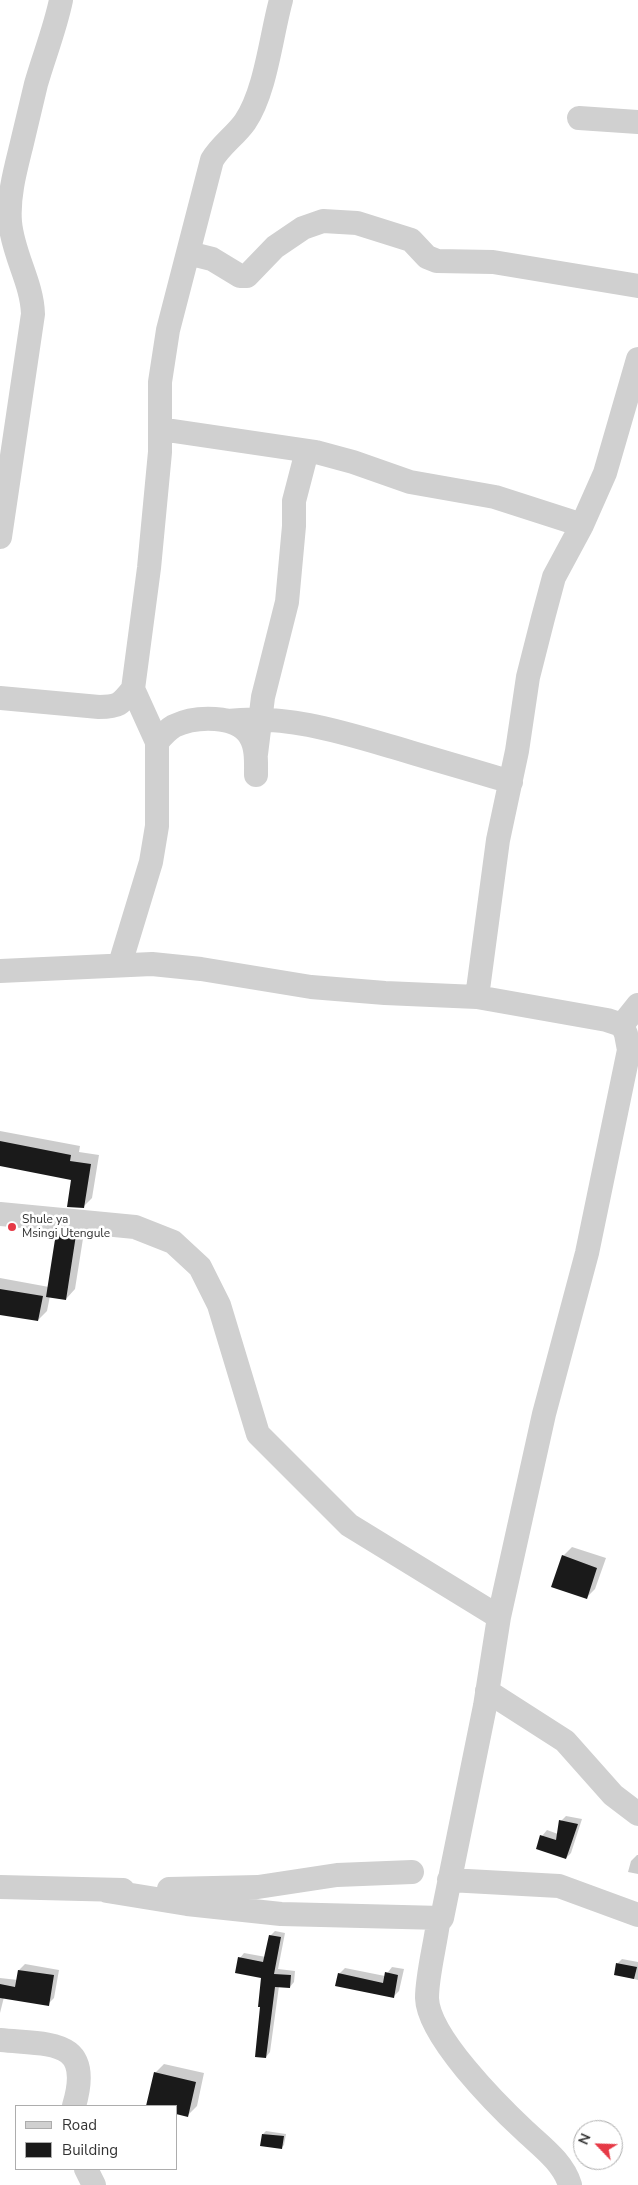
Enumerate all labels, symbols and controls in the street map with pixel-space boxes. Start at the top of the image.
place label: Shule ya Msingi Utengule [22,1213,110,1241]
marker: Shule ya Msingi Utengule [6,1221,18,1233]
legend [15,2105,178,2170]
text: Road [62,2115,97,2135]
north arrow [573,2120,623,2170]
text: N [574,2130,596,2148]
text: Building [62,2140,118,2160]

